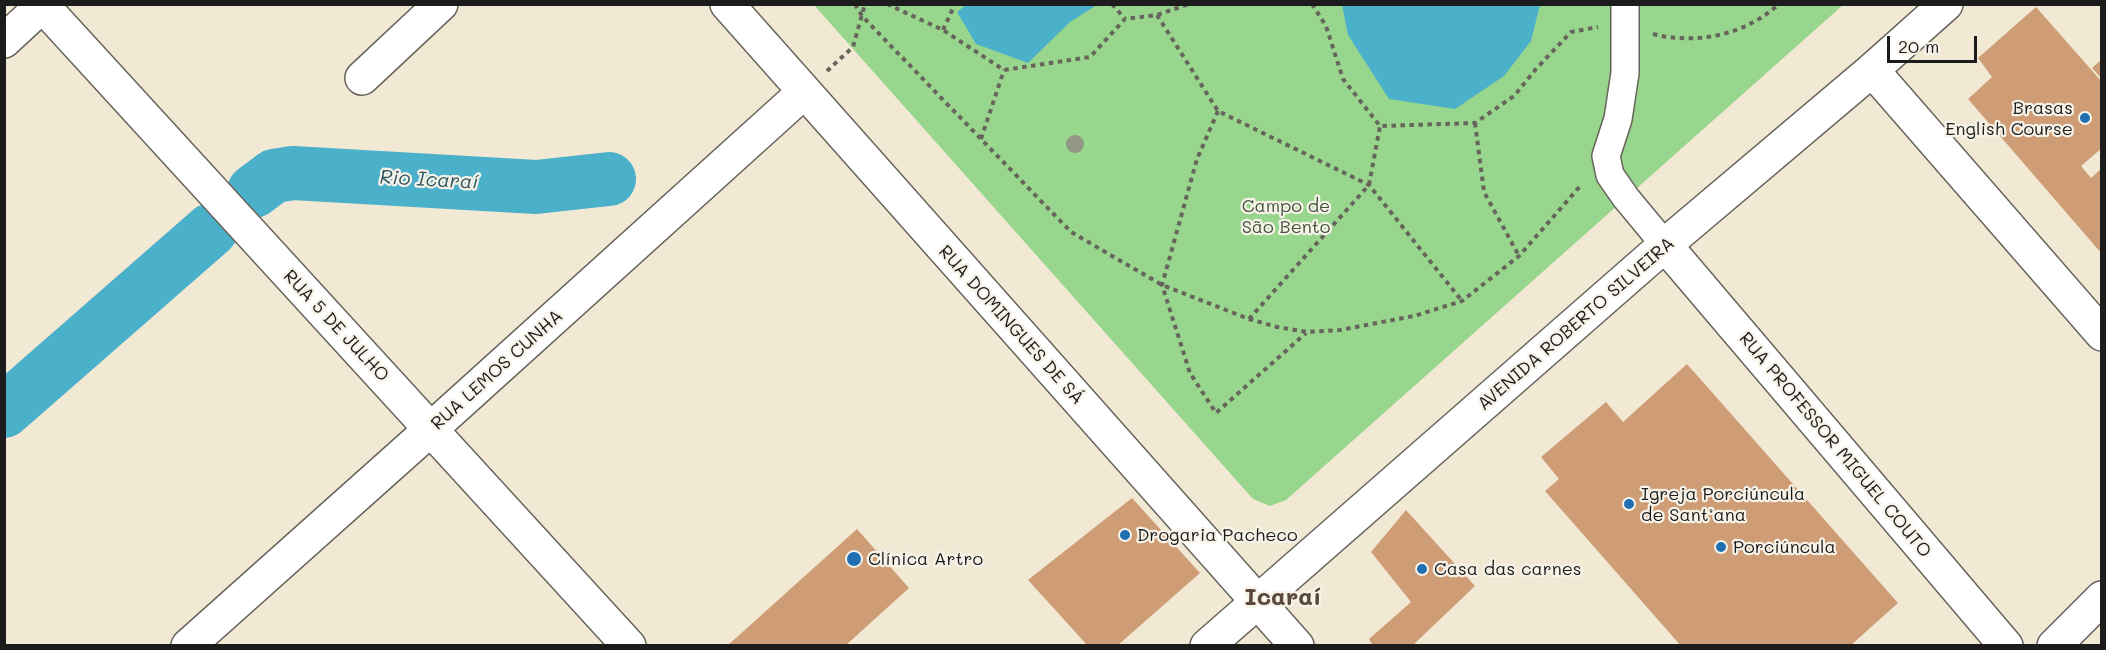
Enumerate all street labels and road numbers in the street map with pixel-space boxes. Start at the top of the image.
street label: AVENIDA ROBERTO SILVEIRA [1473,233,1679,415]
street label: RUA DOMINGUES DE SÁ [934,241,1088,409]
street label: RUA 5 DE JULHO [279,266,393,386]
street label: RUA LEMOS CUNHA [427,305,567,435]
street label: RUA PROFESSOR MIGUEL COUTO [1734,328,1936,562]

